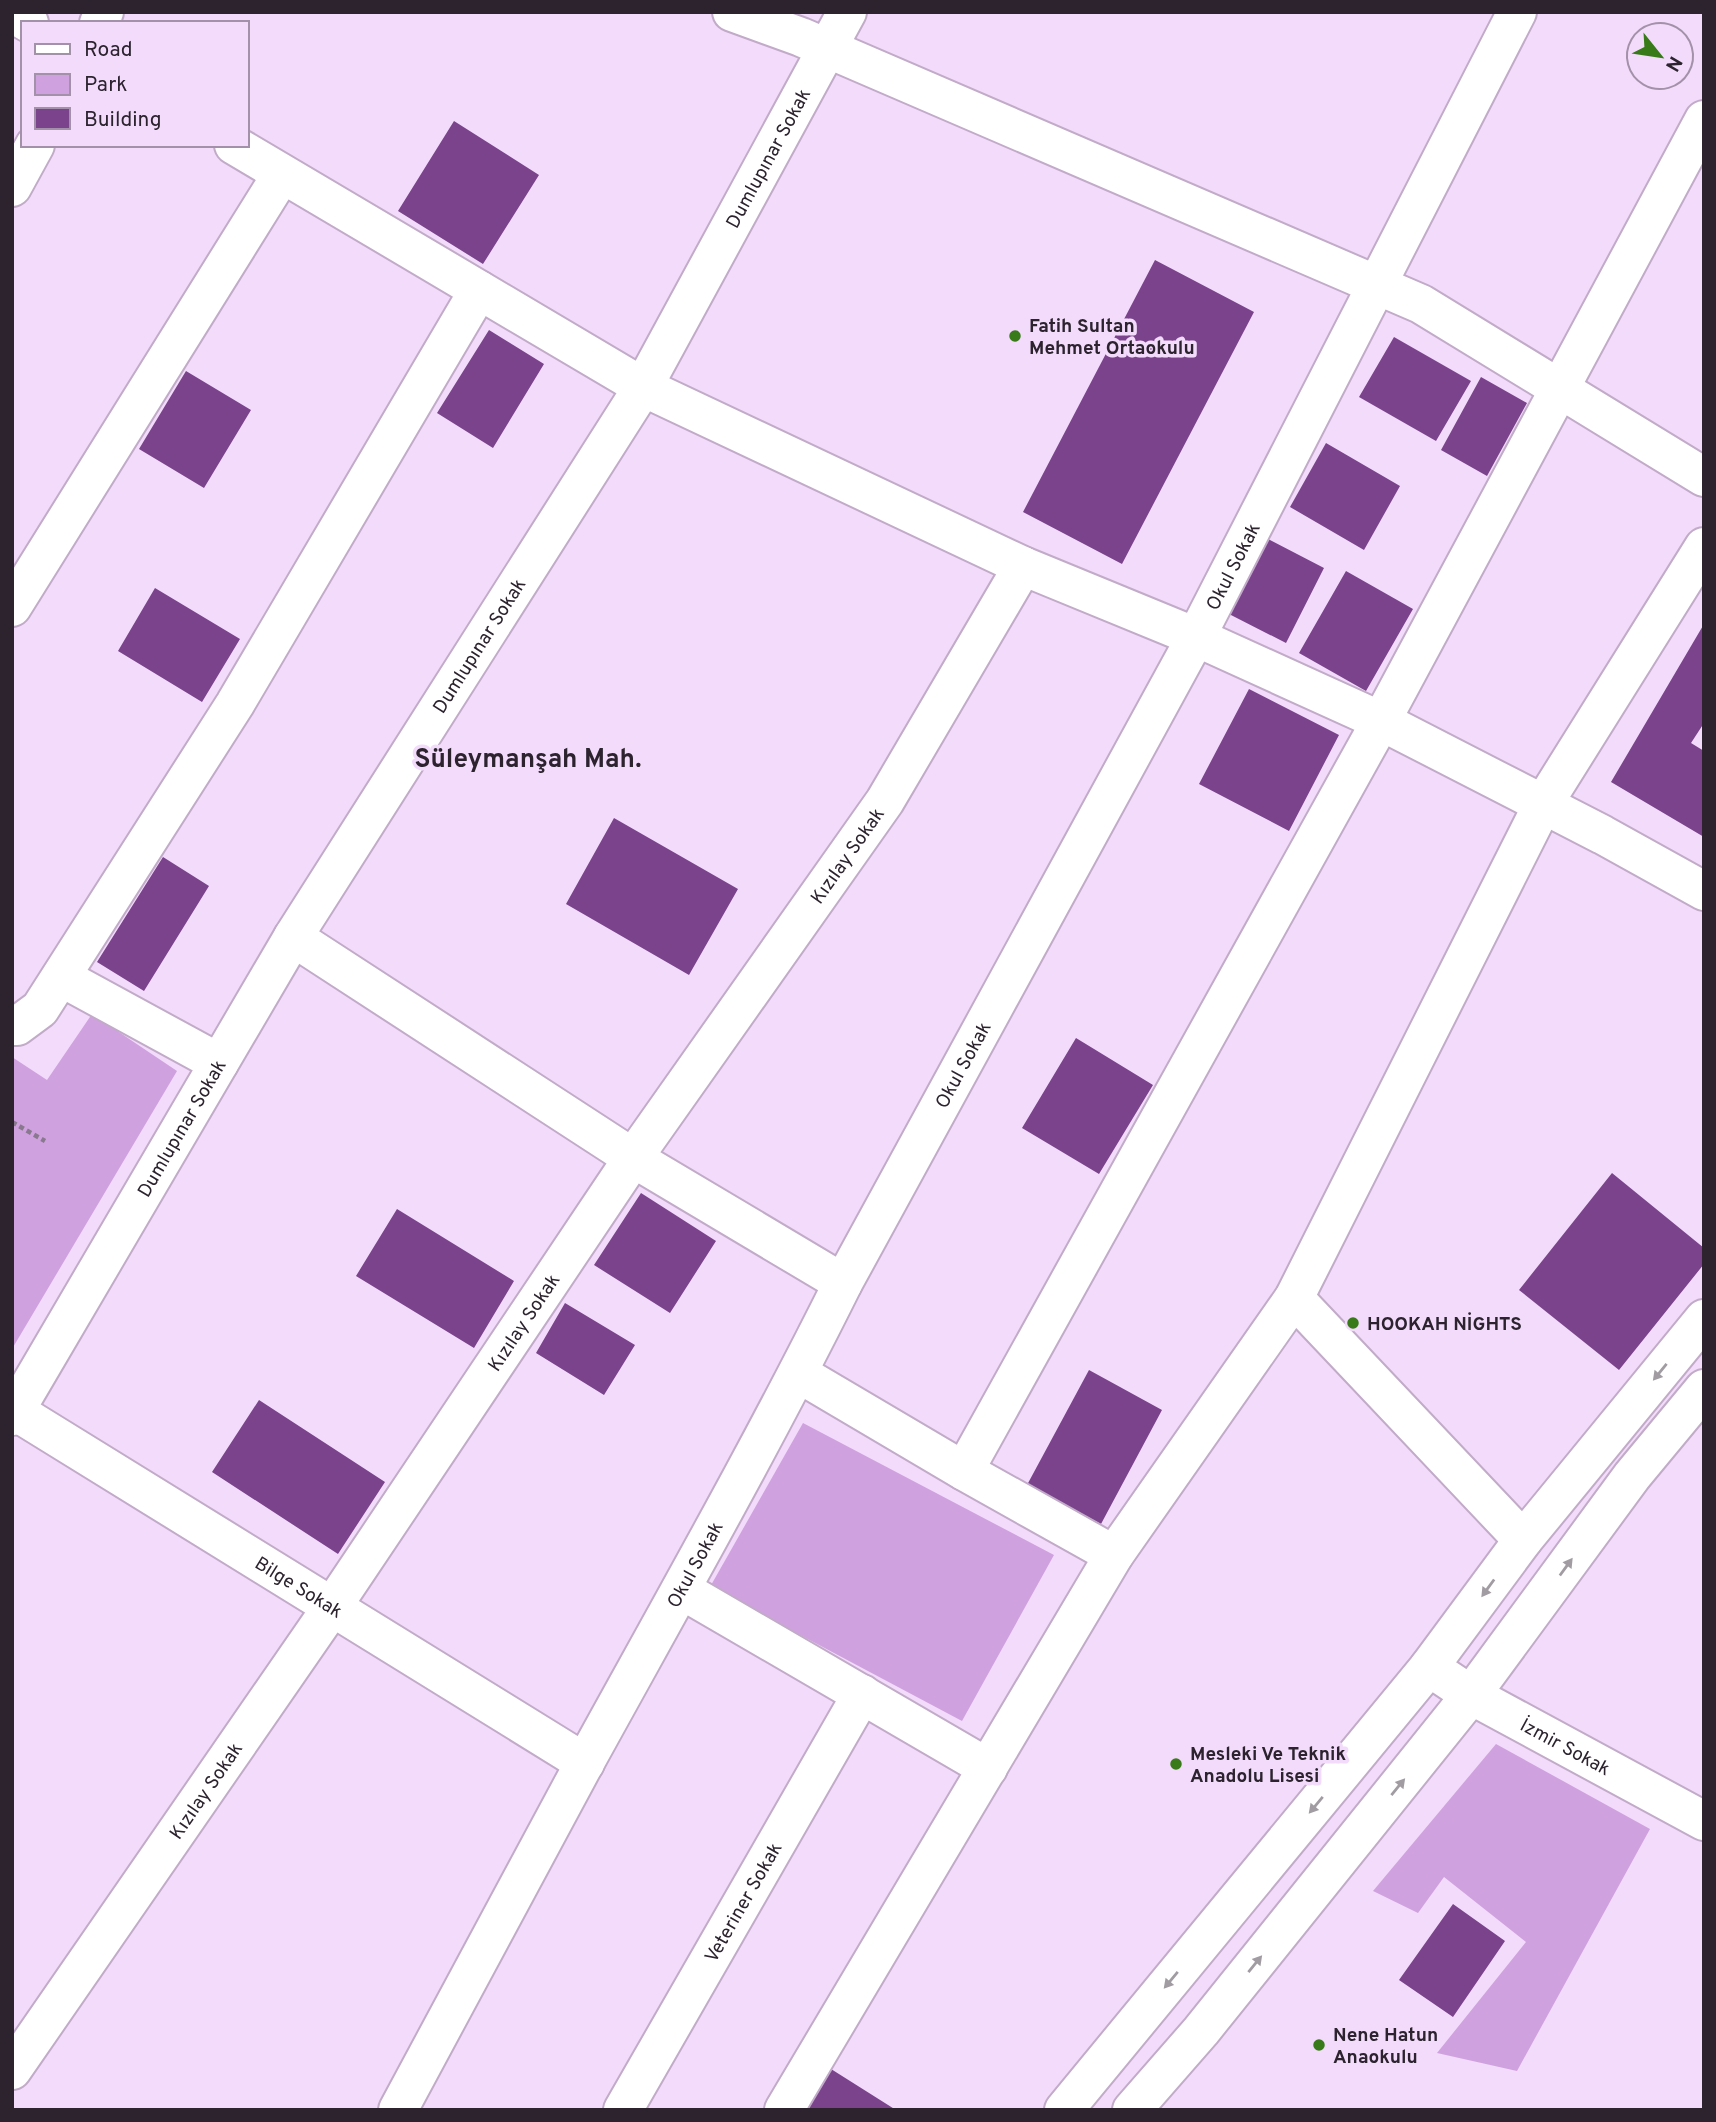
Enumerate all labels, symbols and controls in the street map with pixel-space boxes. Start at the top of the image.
legend [21,21,248,147]
north arrow [1625,21,1695,91]
text: Road [84,37,133,64]
text: N [1659,52,1687,75]
text: Park [84,72,127,99]
street label: Dumlupınar Sokak [722,85,817,233]
text: Building [84,107,162,134]
place label: Fatih Sultan Mehmet Ortaokulu [1029,315,1195,361]
marker: Fatih Sultan Mehmet Ortaokulu [1007,328,1023,344]
street label: Okul Sokak [1202,519,1267,615]
street label: Dumlupınar Sokak [428,574,532,719]
district label: Süleymanşah Mah. [415,744,641,777]
street label: Kızılay Sokak [806,803,891,909]
street label: Okul Sokak [931,1018,997,1113]
street label: Dumlupınar Sokak [133,1056,232,1202]
street label: Kızılay Sokak [483,1270,566,1377]
place label: HOOKAH NİGHTS [1367,1312,1522,1337]
marker: HOOKAH NİGHTS [1345,1315,1361,1331]
one-way arrow [1653,1362,1668,1380]
street label: Okul Sokak [663,1518,730,1613]
street label: Bilge Sokak [250,1552,347,1624]
one-way arrow [1558,1558,1572,1576]
one-way arrow [1481,1579,1495,1597]
street label: İzmir Sokak [1515,1713,1614,1782]
street label: Kızılay Sokak [165,1738,249,1845]
place label: Mesleki Ve Teknik Anadolu Lisesi [1190,1743,1346,1789]
marker: Mesleki Ve Teknik Anadolu Lisesi [1168,1756,1184,1772]
one-way arrow [1390,1778,1405,1796]
one-way arrow [1309,1796,1324,1813]
street label: Veteriner Sokak [700,1838,788,1967]
one-way arrow [1247,1955,1262,1972]
one-way arrow [1164,1971,1179,1989]
place label: Nene Hatun Anaokulu [1333,2024,1438,2070]
marker: Nene Hatun Anaokulu [1311,2037,1327,2053]

